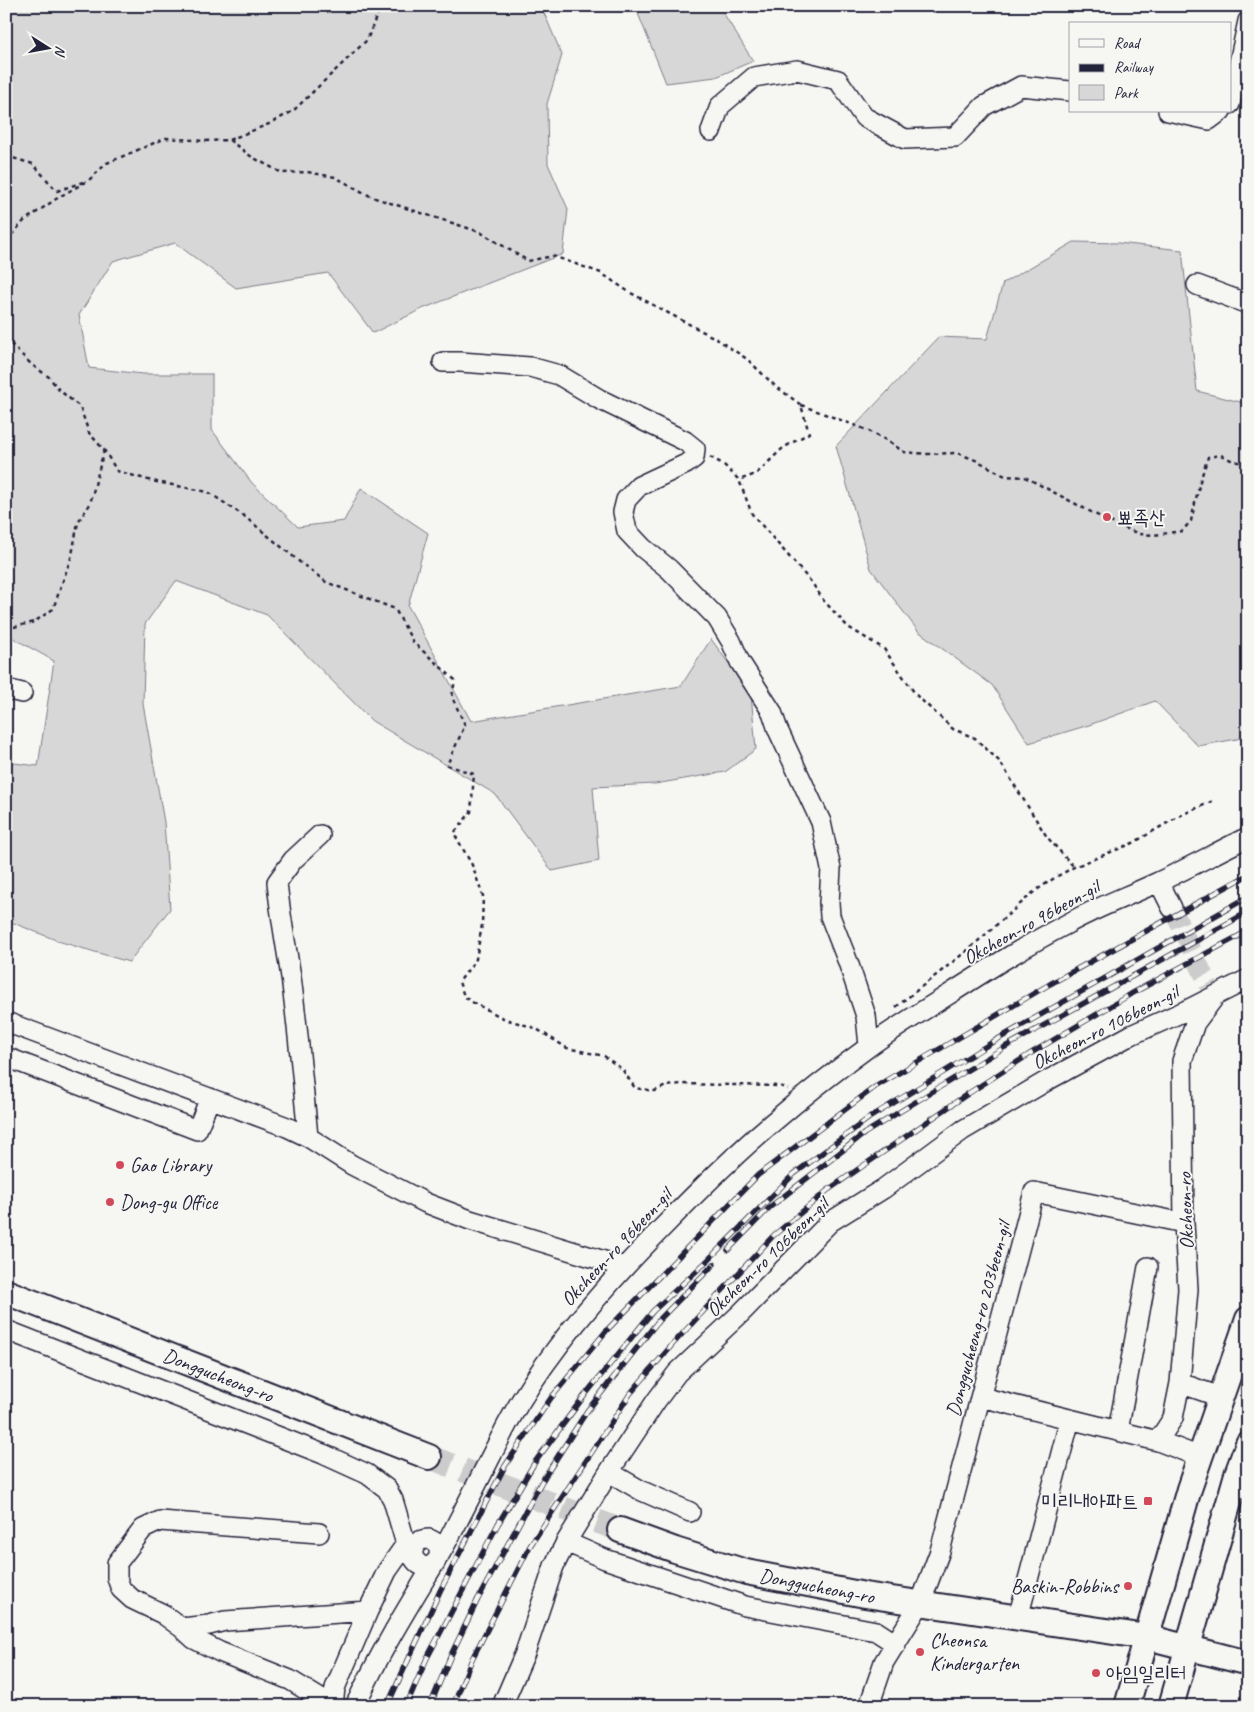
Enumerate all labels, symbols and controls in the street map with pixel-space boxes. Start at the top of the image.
north arrow [22,22,72,72]
legend [1069,22,1232,112]
text: Road [1114,34,1141,53]
text: N [51,45,69,59]
text: Railway [1114,58,1155,77]
text: Park [1114,84,1139,103]
place label: 뾰족산 [1117,505,1165,530]
marker: 뾰족산 [1101,511,1113,523]
street label: Okcheon-ro 96beon-gil [959,873,1107,970]
street label: Okcheon-ro 106beon-gil [1028,978,1186,1075]
place label: Gao Library [130,1153,213,1178]
marker: Gao Library [114,1159,126,1171]
street label: Okcheon-ro [1172,1171,1199,1250]
street label: Okcheon-ro 96beon-gil [555,1181,680,1311]
place label: Dong-gu Office [120,1190,219,1215]
street label: Okcheon-ro 106beon-gil [701,1190,837,1322]
marker: Dong-gu Office [104,1196,116,1208]
street label: Donggucheong-ro 203beon-gil [941,1216,1017,1419]
street label: Donggucheong-ro [160,1343,278,1408]
place label: 미리내아파트 [1041,1489,1138,1514]
marker: 미리내아파트 [1142,1495,1154,1507]
street label: Donggucheong-ro [757,1563,877,1609]
place label: Baskin-Robbins [1011,1574,1120,1599]
marker: Baskin-Robbins [1122,1580,1134,1592]
place label: Cheonsa Kindergarten [930,1628,1020,1676]
marker: Cheonsa Kindergarten [914,1646,926,1658]
place label: 아임일리터 [1106,1661,1186,1686]
marker: 아임일리터 [1090,1667,1102,1679]

